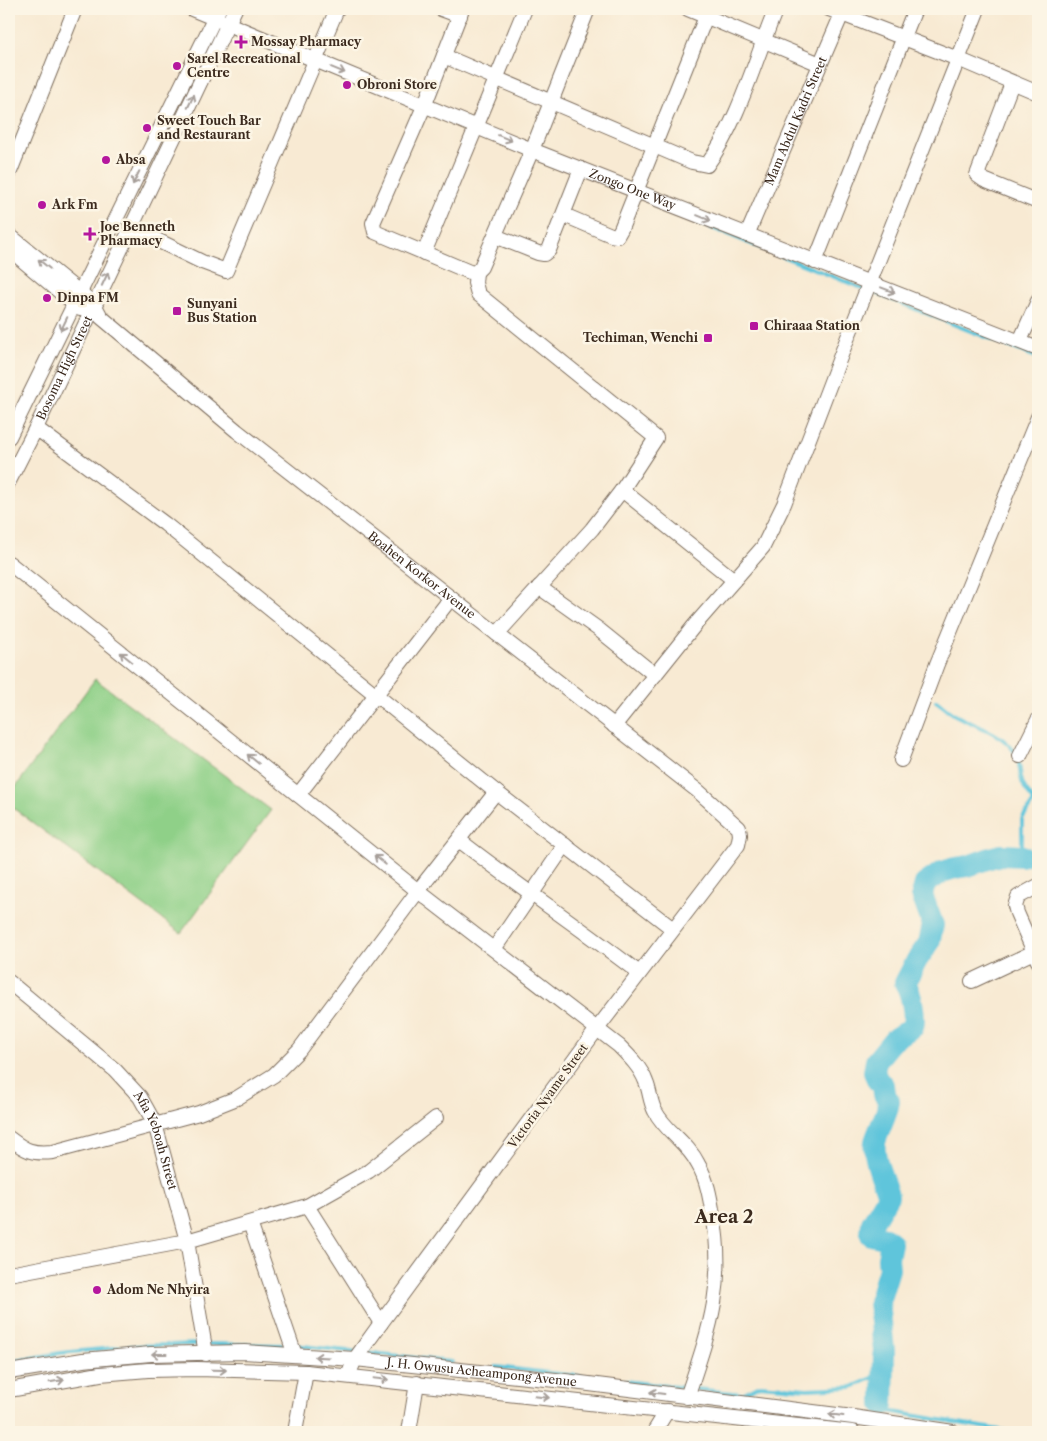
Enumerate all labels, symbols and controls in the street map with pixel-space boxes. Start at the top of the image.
place label: Mossay Pharmacy [251,34,362,49]
marker: Mossay Pharmacy [235,36,247,48]
place label: Sarel Recreational Centre [187,51,301,80]
street label: Mam Abdul Kadri Street [761,53,830,188]
marker: Sarel Recreational Centre [171,60,183,72]
one-way arrow [330,65,345,75]
place label: Obroni Store [357,77,437,92]
marker: Obroni Store [341,79,353,91]
one-way arrow [187,94,196,109]
place label: Sweet Touch Bar and Restaurant [157,113,261,142]
marker: Sweet Touch Bar and Restaurant [141,122,153,134]
one-way arrow [497,135,512,144]
place label: Absa [115,152,147,167]
marker: Absa [100,154,112,166]
street label: Zongo One Way [587,165,678,213]
one-way arrow [131,170,140,185]
place label: Ark Fm [51,197,98,212]
marker: Ark Fm [36,199,48,211]
one-way arrow [696,213,711,223]
place label: Joe Benneth Pharmacy [98,219,176,248]
marker: Joe Benneth Pharmacy [84,228,96,240]
one-way arrow [38,259,51,270]
one-way arrow [101,272,111,287]
one-way arrow [880,286,895,295]
place label: Dinpa FM [57,290,119,305]
marker: Dinpa FM [41,292,53,304]
place label: Sunyani Bus Station [187,296,258,325]
marker: Sunyani Bus Station [171,305,183,317]
street label: Bosoma High Street [33,312,96,422]
one-way arrow [59,316,69,331]
place label: Chiraaa Station [764,318,861,333]
marker: Chiraaa Station [748,320,760,332]
place label: Techiman, Wenchi [583,330,699,345]
marker: Techiman, Wenchi [702,332,714,344]
street label: Boahen Korkor Avenue [365,528,479,622]
one-way arrow [120,652,133,663]
one-way arrow [247,753,260,764]
one-way arrow [374,855,387,866]
street label: Victoria Nyame Street [504,1040,591,1152]
street label: Afia Yeboah Street [130,1086,181,1192]
district label: Area 2 [694,1206,753,1228]
place label: Adom Ne Nhyira [106,1282,211,1297]
marker: Adom Ne Nhyira [91,1284,103,1296]
one-way arrow [152,1349,168,1359]
one-way arrow [314,1352,330,1361]
street label: J. H. Owusu Acheampong Avenue [384,1354,578,1389]
one-way arrow [210,1365,226,1374]
one-way arrow [372,1375,388,1384]
one-way arrow [48,1376,64,1386]
one-way arrow [650,1388,666,1398]
one-way arrow [534,1392,550,1402]
one-way arrow [828,1410,844,1420]

